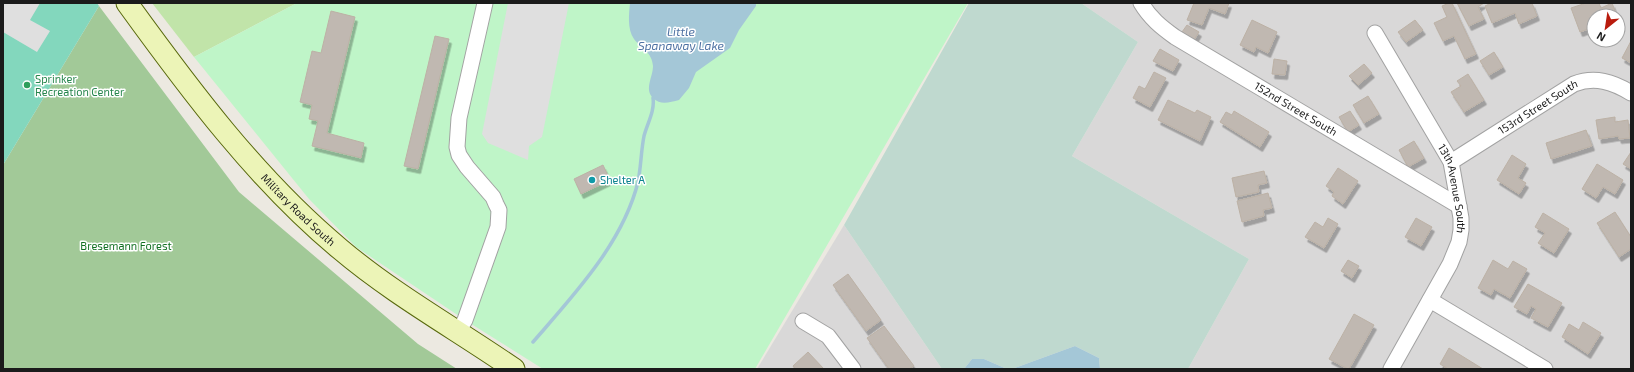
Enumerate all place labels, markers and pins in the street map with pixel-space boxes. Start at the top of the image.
place label: Sprinker Recreation Center [35,72,125,98]
marker: Sprinker Recreation Center [22,80,32,90]
place label: Shelter A [600,173,645,186]
marker: Shelter A [587,175,597,185]

